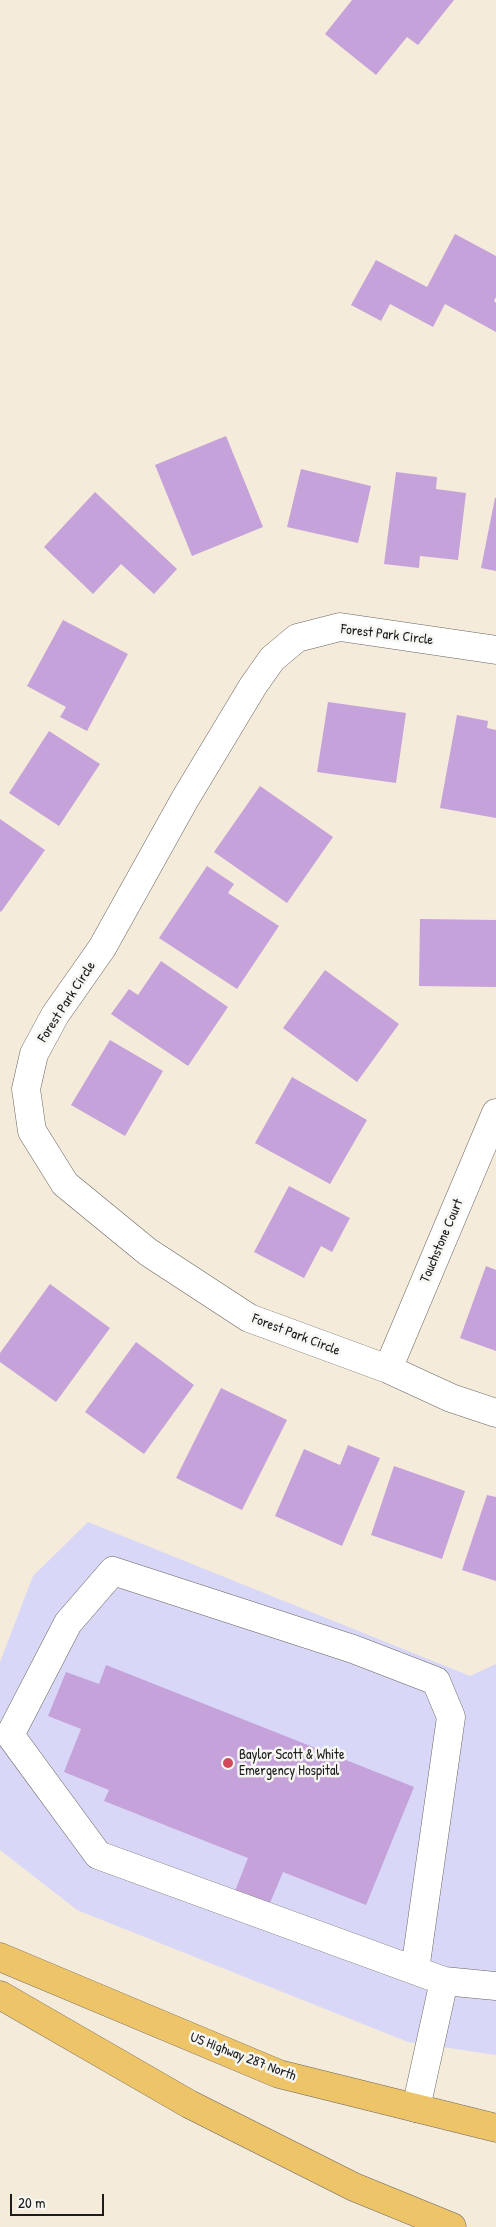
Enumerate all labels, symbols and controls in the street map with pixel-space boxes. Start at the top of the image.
street label: Forest Park Circle [340,621,434,649]
street label: Forest Park Circle [35,958,99,1046]
street label: Touchstone Court [417,1197,467,1285]
street label: Forest Park Circle [250,1311,342,1359]
place label: Baylor Scott & White Emergency Hospital [239,1747,345,1780]
marker: Baylor Scott & White Emergency Hospital [221,1756,235,1770]
street label: US Highway 287 North [188,2029,298,2085]
scale bar [12,2184,106,2216]
text: 20 m [18,2192,45,2213]

